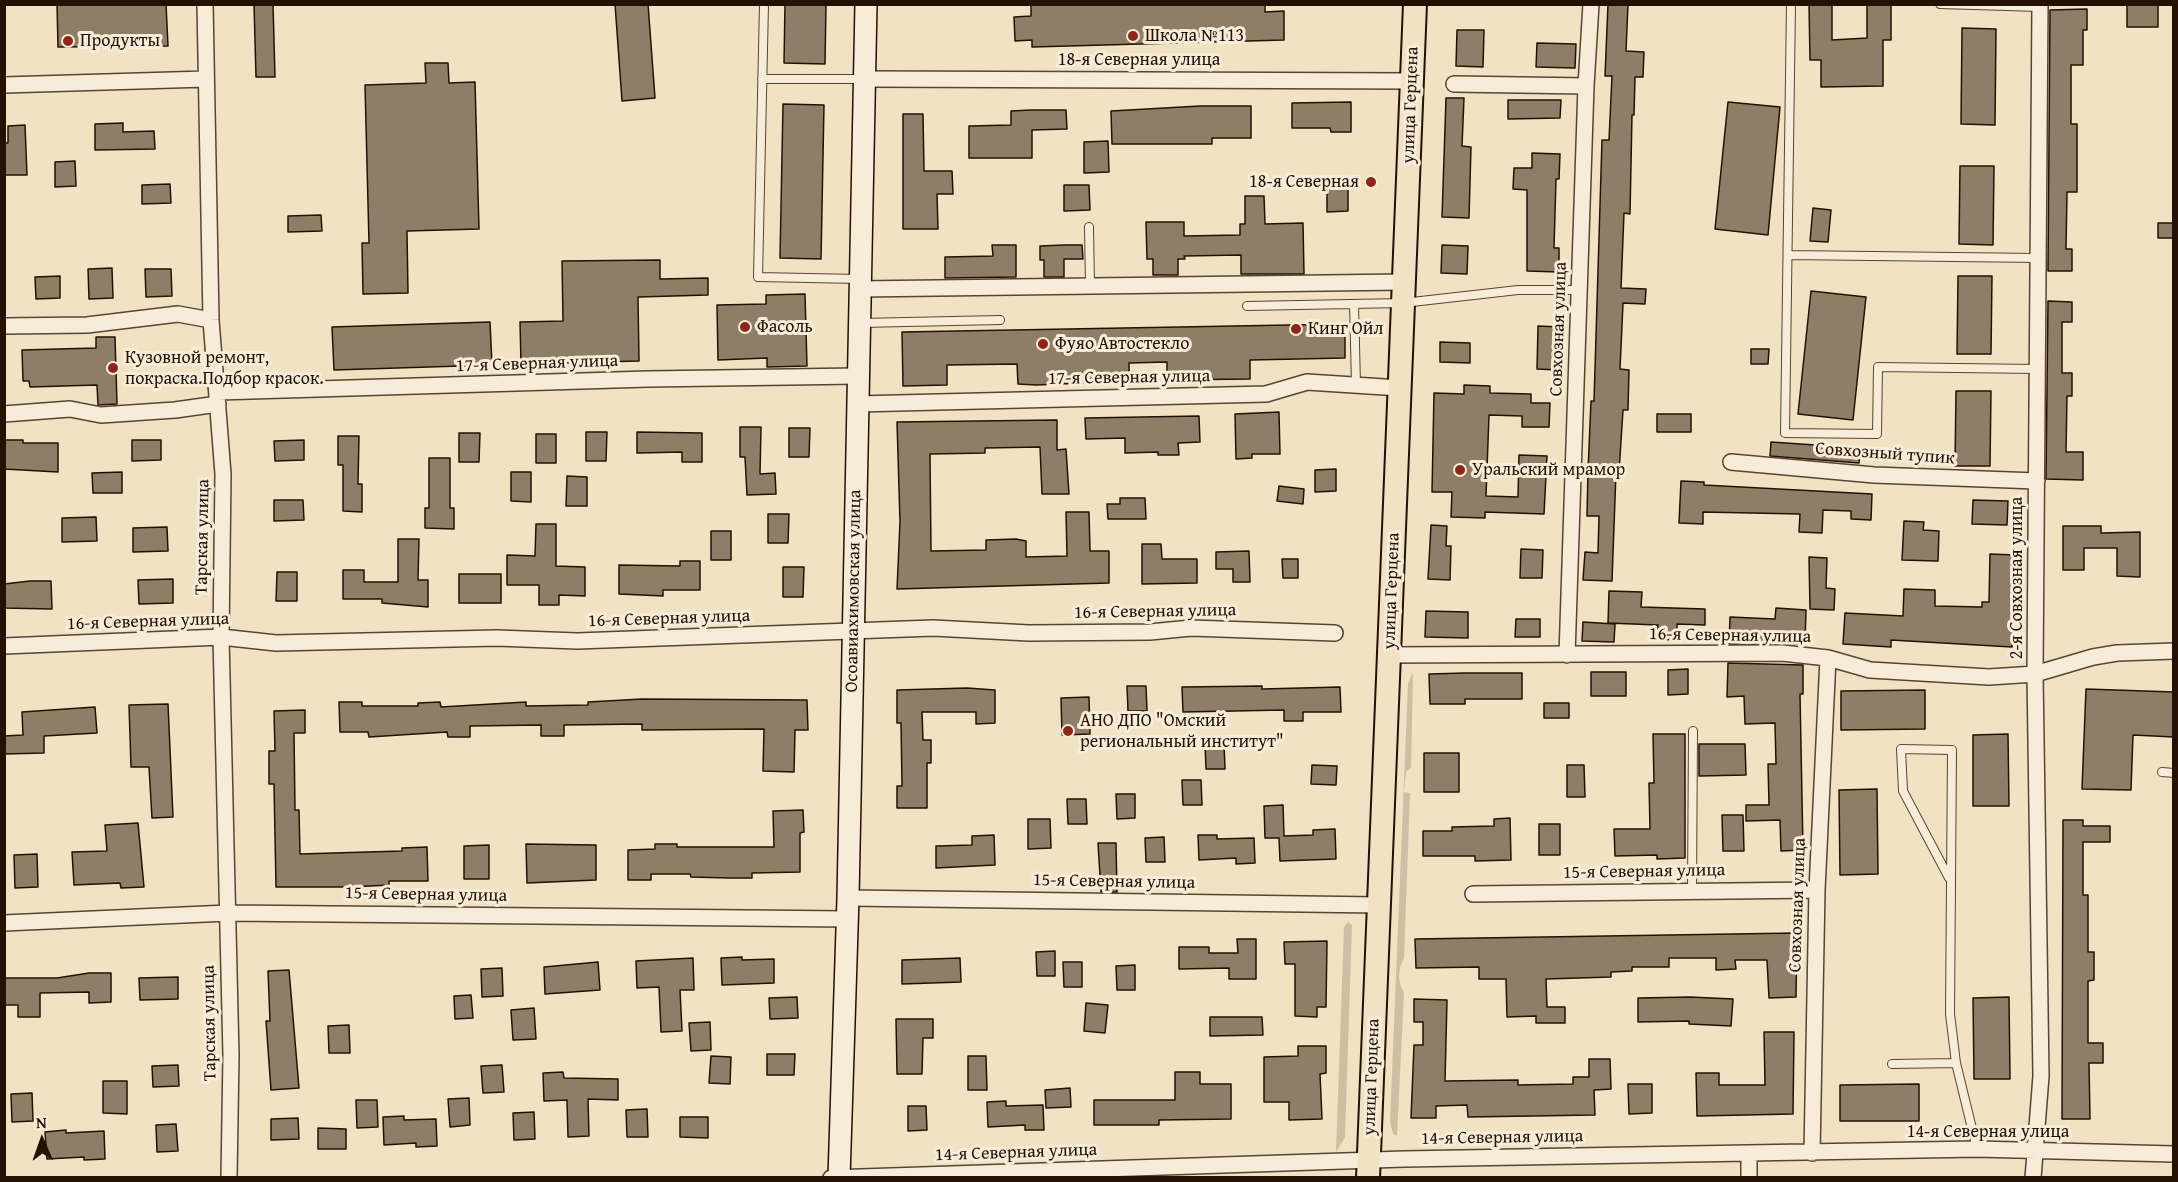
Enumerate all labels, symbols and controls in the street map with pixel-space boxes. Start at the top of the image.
place label: Школа №113 [1145,25,1244,47]
marker: Школа №113 [1126,29,1140,43]
place label: Продукты [80,30,160,52]
marker: Продукты [61,34,75,48]
street label: улица Герцена [1398,46,1424,164]
street label: 18-я Северная улица [1058,49,1220,71]
place label: 18-я Северная [1249,171,1359,193]
marker: 18-я Северная [1364,175,1378,189]
street label: Совхозная улица [1546,261,1572,397]
place label: Фасоль [757,316,813,338]
place label: Кинг Ойл [1308,318,1383,340]
marker: Фасоль [738,320,752,334]
marker: Кинг Ойл [1289,322,1303,336]
place label: Фуяо Автостекло [1055,333,1189,355]
marker: Фуяо Автостекло [1036,337,1050,351]
place label: Кузовной ремонт, покраска.Подбор красок. [125,347,324,389]
street label: 17-я Северная улица [455,350,619,378]
marker: Кузовной ремонт, покраска.Подбор красок. [106,361,120,375]
street label: 17-я Северная улица [1048,366,1210,390]
street label: Совхозный тупик [1815,438,1955,470]
place label: Уральский мрамор [1472,459,1625,481]
marker: Уральский мрамор [1453,463,1467,477]
street label: Тарская улица [191,479,215,595]
street label: Осоавиахимовская улица [841,489,867,693]
street label: 2-я Совхозная улица [2006,497,2028,659]
street label: улица Герцена [1379,532,1405,650]
street label: 16-я Северная улица [1074,600,1236,624]
street label: 16-я Северная улица [587,605,751,633]
street label: 16-я Северная улица [66,608,230,636]
street label: 16-я Северная улица [1649,624,1811,648]
place label: АНО ДПО "Омский региональный институт" [1080,710,1284,752]
marker: АНО ДПО "Омский региональный институт" [1061,724,1075,738]
street label: Совхозная улица [1785,837,1811,973]
street label: 15-я Северная улица [1563,860,1725,884]
street label: 15-я Северная улица [1033,870,1195,894]
street label: 15-я Северная улица [345,883,507,907]
street label: Тарская улица [198,965,222,1081]
street label: улица Герцена [1359,1018,1385,1136]
north arrow [12,1110,72,1170]
text: N [36,1110,47,1134]
street label: 14-я Северная улица [1907,1121,2069,1143]
street label: 14-я Северная улица [1421,1126,1583,1150]
street label: 14-я Северная улица [934,1139,1098,1167]

